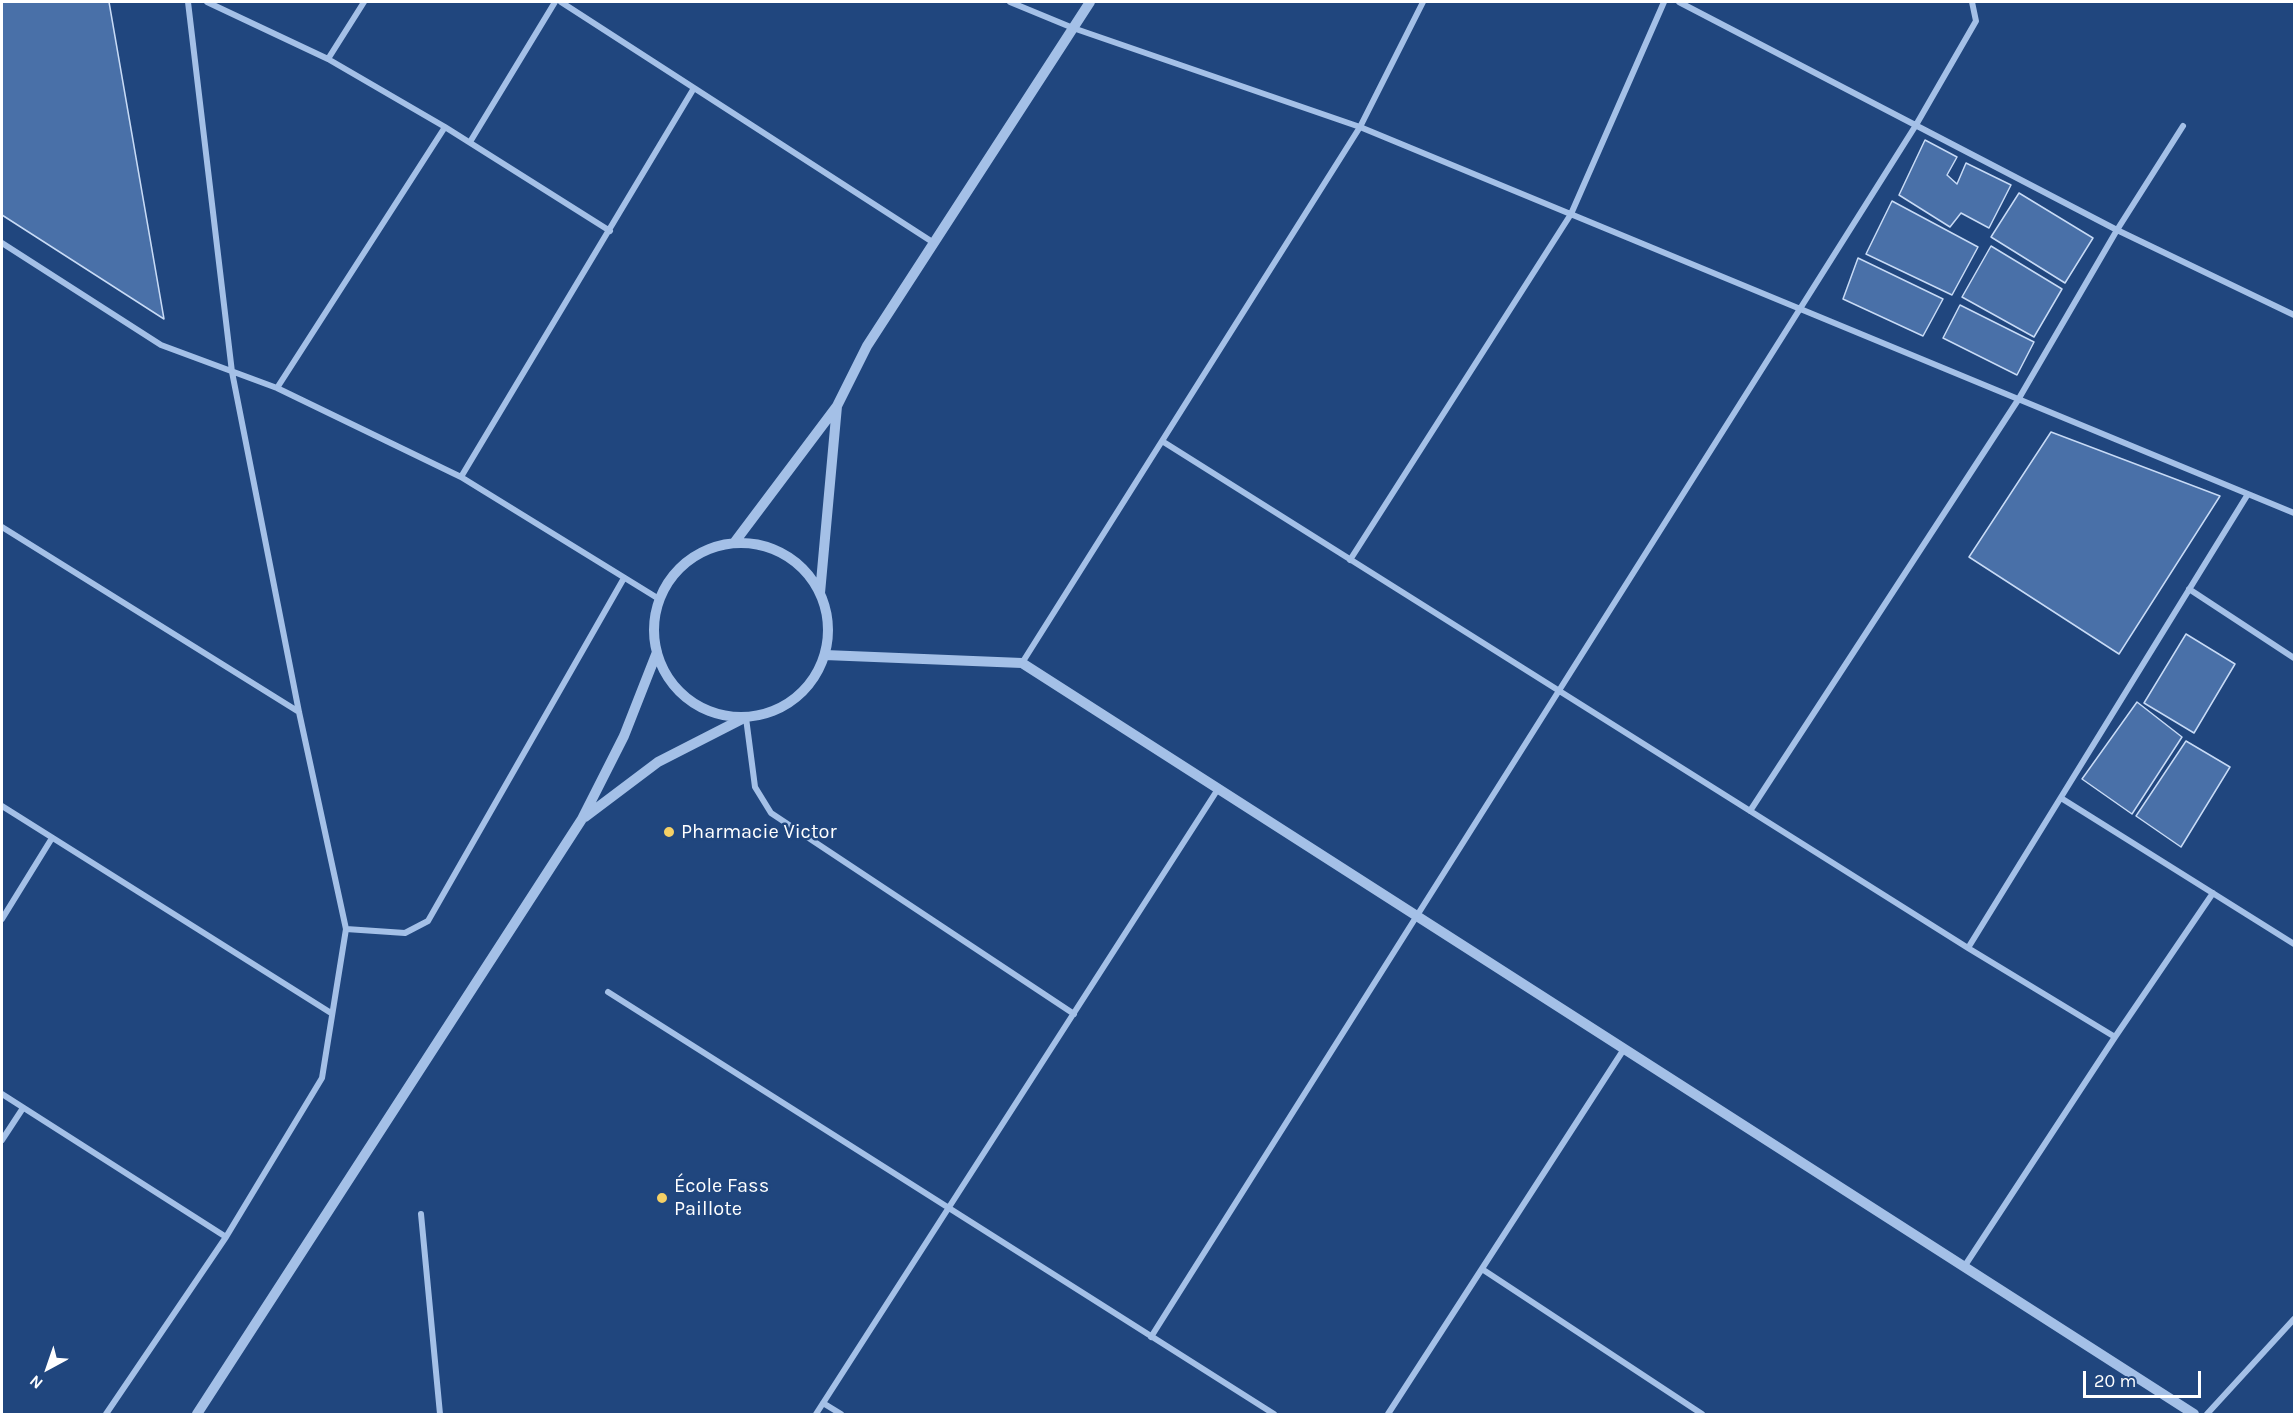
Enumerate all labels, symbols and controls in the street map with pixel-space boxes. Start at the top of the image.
place label: Pharmacie Victor [681,820,837,844]
marker: Pharmacie Victor [662,825,676,839]
place label: École Fass Paillote [674,1174,769,1221]
marker: École Fass Paillote [655,1191,669,1205]
north arrow [18,1338,78,1398]
scale bar [2086,1359,2204,1397]
text: 20 m [2094,1370,2136,1392]
text: N [26,1371,47,1393]

